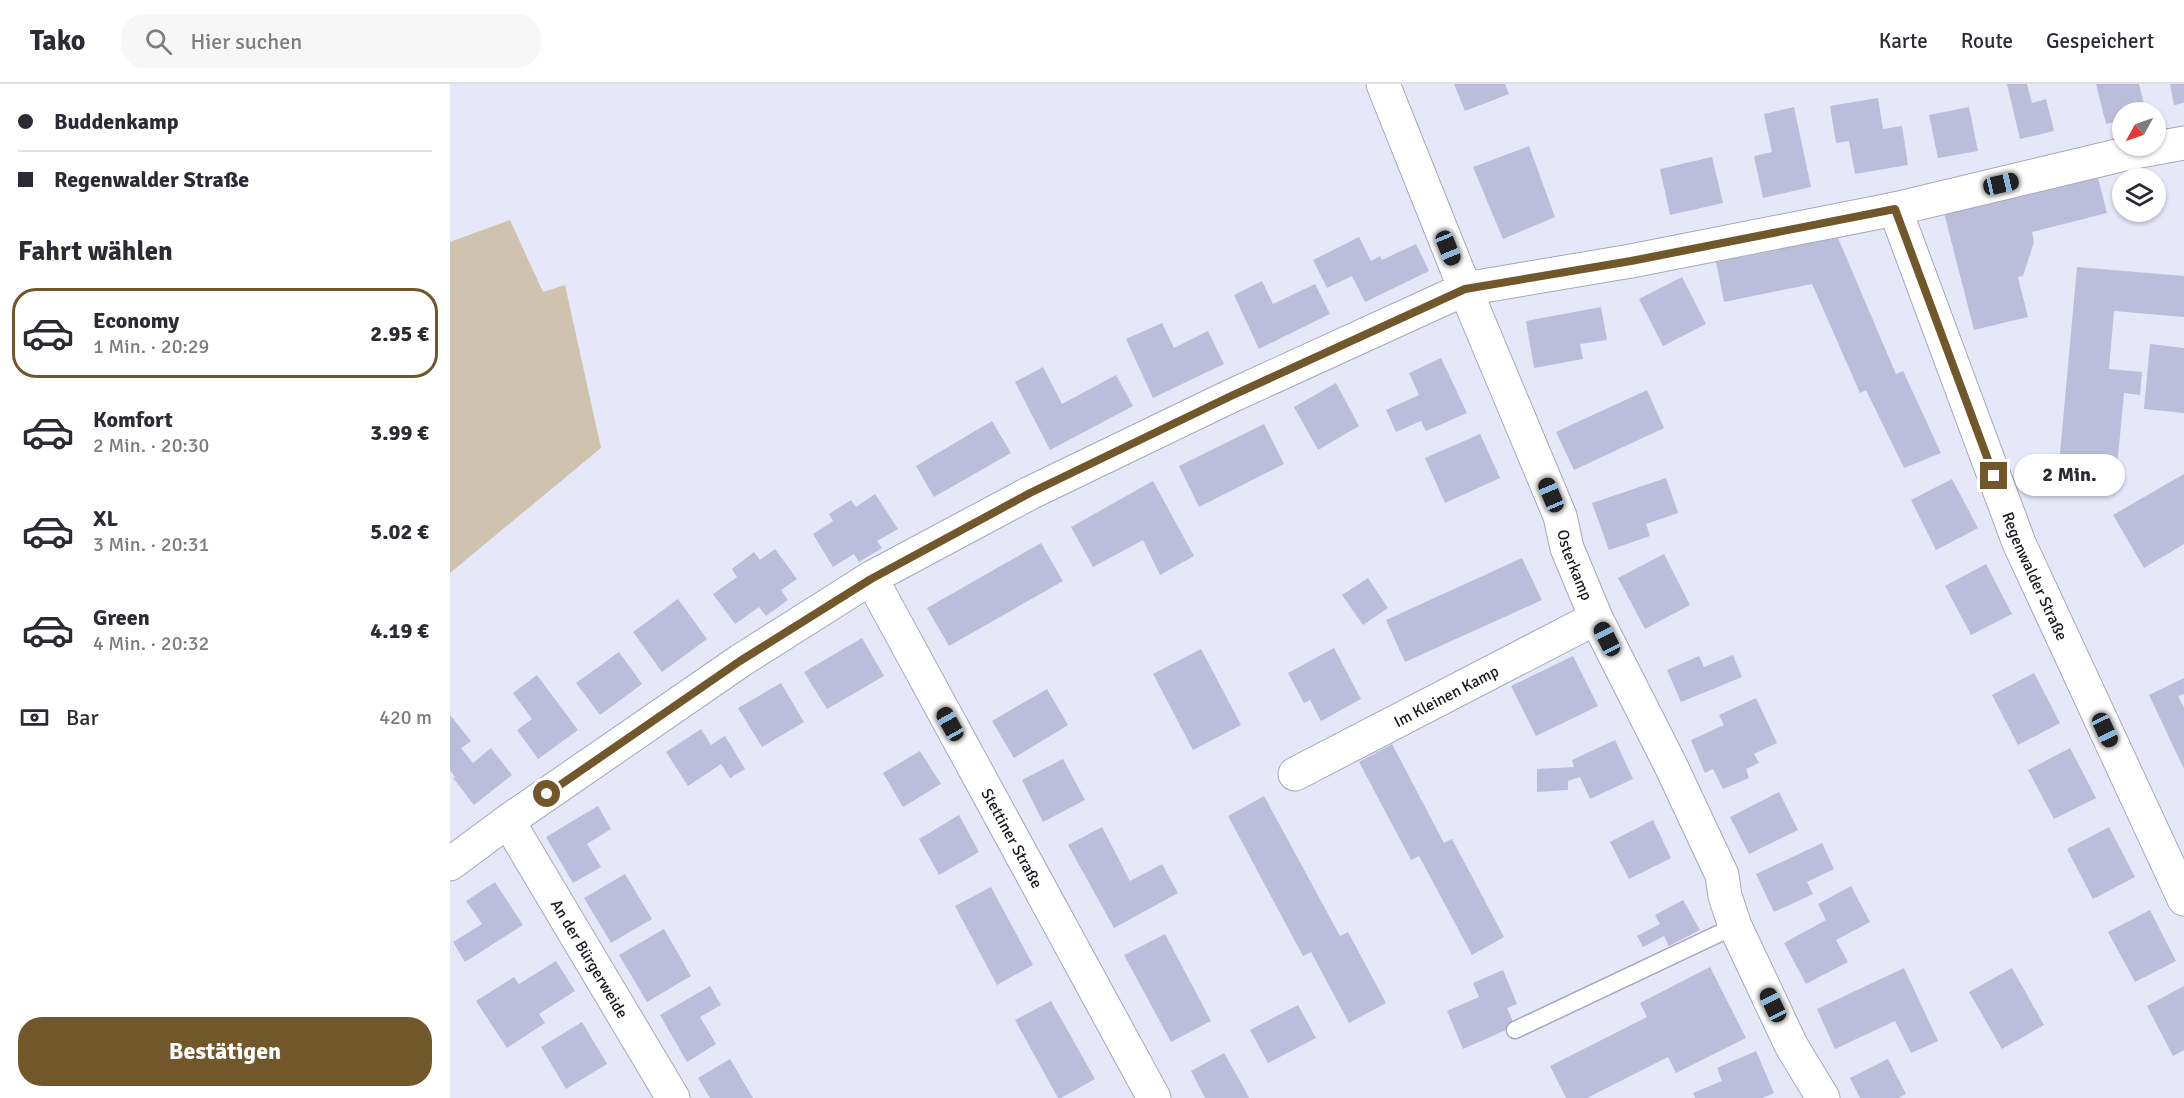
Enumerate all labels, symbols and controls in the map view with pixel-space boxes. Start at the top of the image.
search box [121,14,541,68]
text: Tako [30,24,85,58]
icon: search [142,25,175,58]
text: Hier suchen [190,28,302,55]
text: Karte [1879,28,1928,54]
text: Route [1961,28,2013,54]
text: Gespeichert [2046,28,2154,54]
north arrow [2112,102,2166,156]
map controls [2112,102,2166,222]
text: Buddenkamp [54,108,179,135]
text: Regenwalder Straße [54,166,249,193]
button: layers [2112,168,2166,222]
car [1981,171,2021,197]
car [1433,228,1463,268]
text: Fahrt wählen [18,235,173,268]
icon: car [21,306,75,360]
text: Economy [93,307,179,334]
text: 2.95 € [370,320,429,347]
text: 1 Min. · 20:29 [93,334,209,359]
icon: car [21,405,75,459]
text: Komfort [93,406,173,433]
text: 3.99 € [370,419,429,446]
text: 2 Min. · 20:30 [93,433,209,458]
callout: 2 Min. [2015,455,2126,497]
route end [1980,462,2007,489]
text: 2 Min. [2042,462,2097,487]
car [1536,475,1566,515]
icon: car [21,504,75,558]
text: XL [93,505,118,532]
street label: Regenwalder Straße [1997,509,2072,644]
text: 5.02 € [370,518,429,545]
street label: Osterkamp [1552,528,1597,604]
text: 3 Min. · 20:31 [93,532,209,557]
icon: car [21,603,75,657]
text: Green [93,604,150,631]
text: 4.19 € [370,617,429,644]
car [1591,619,1623,659]
text: 4 Min. · 20:32 [93,631,209,656]
street label: Im Kleinen Kamp [1391,661,1502,732]
icon: cash [18,701,51,734]
text: Bar [66,704,99,731]
car [933,704,967,744]
text: 420 m [379,705,432,730]
car [2089,710,2121,750]
route start [533,780,560,807]
street label: Stettiner Straße [976,785,1047,892]
street label: An der Bürgerweide [546,896,632,1022]
car [1757,985,1789,1025]
button: Bestätigen [18,1017,432,1086]

